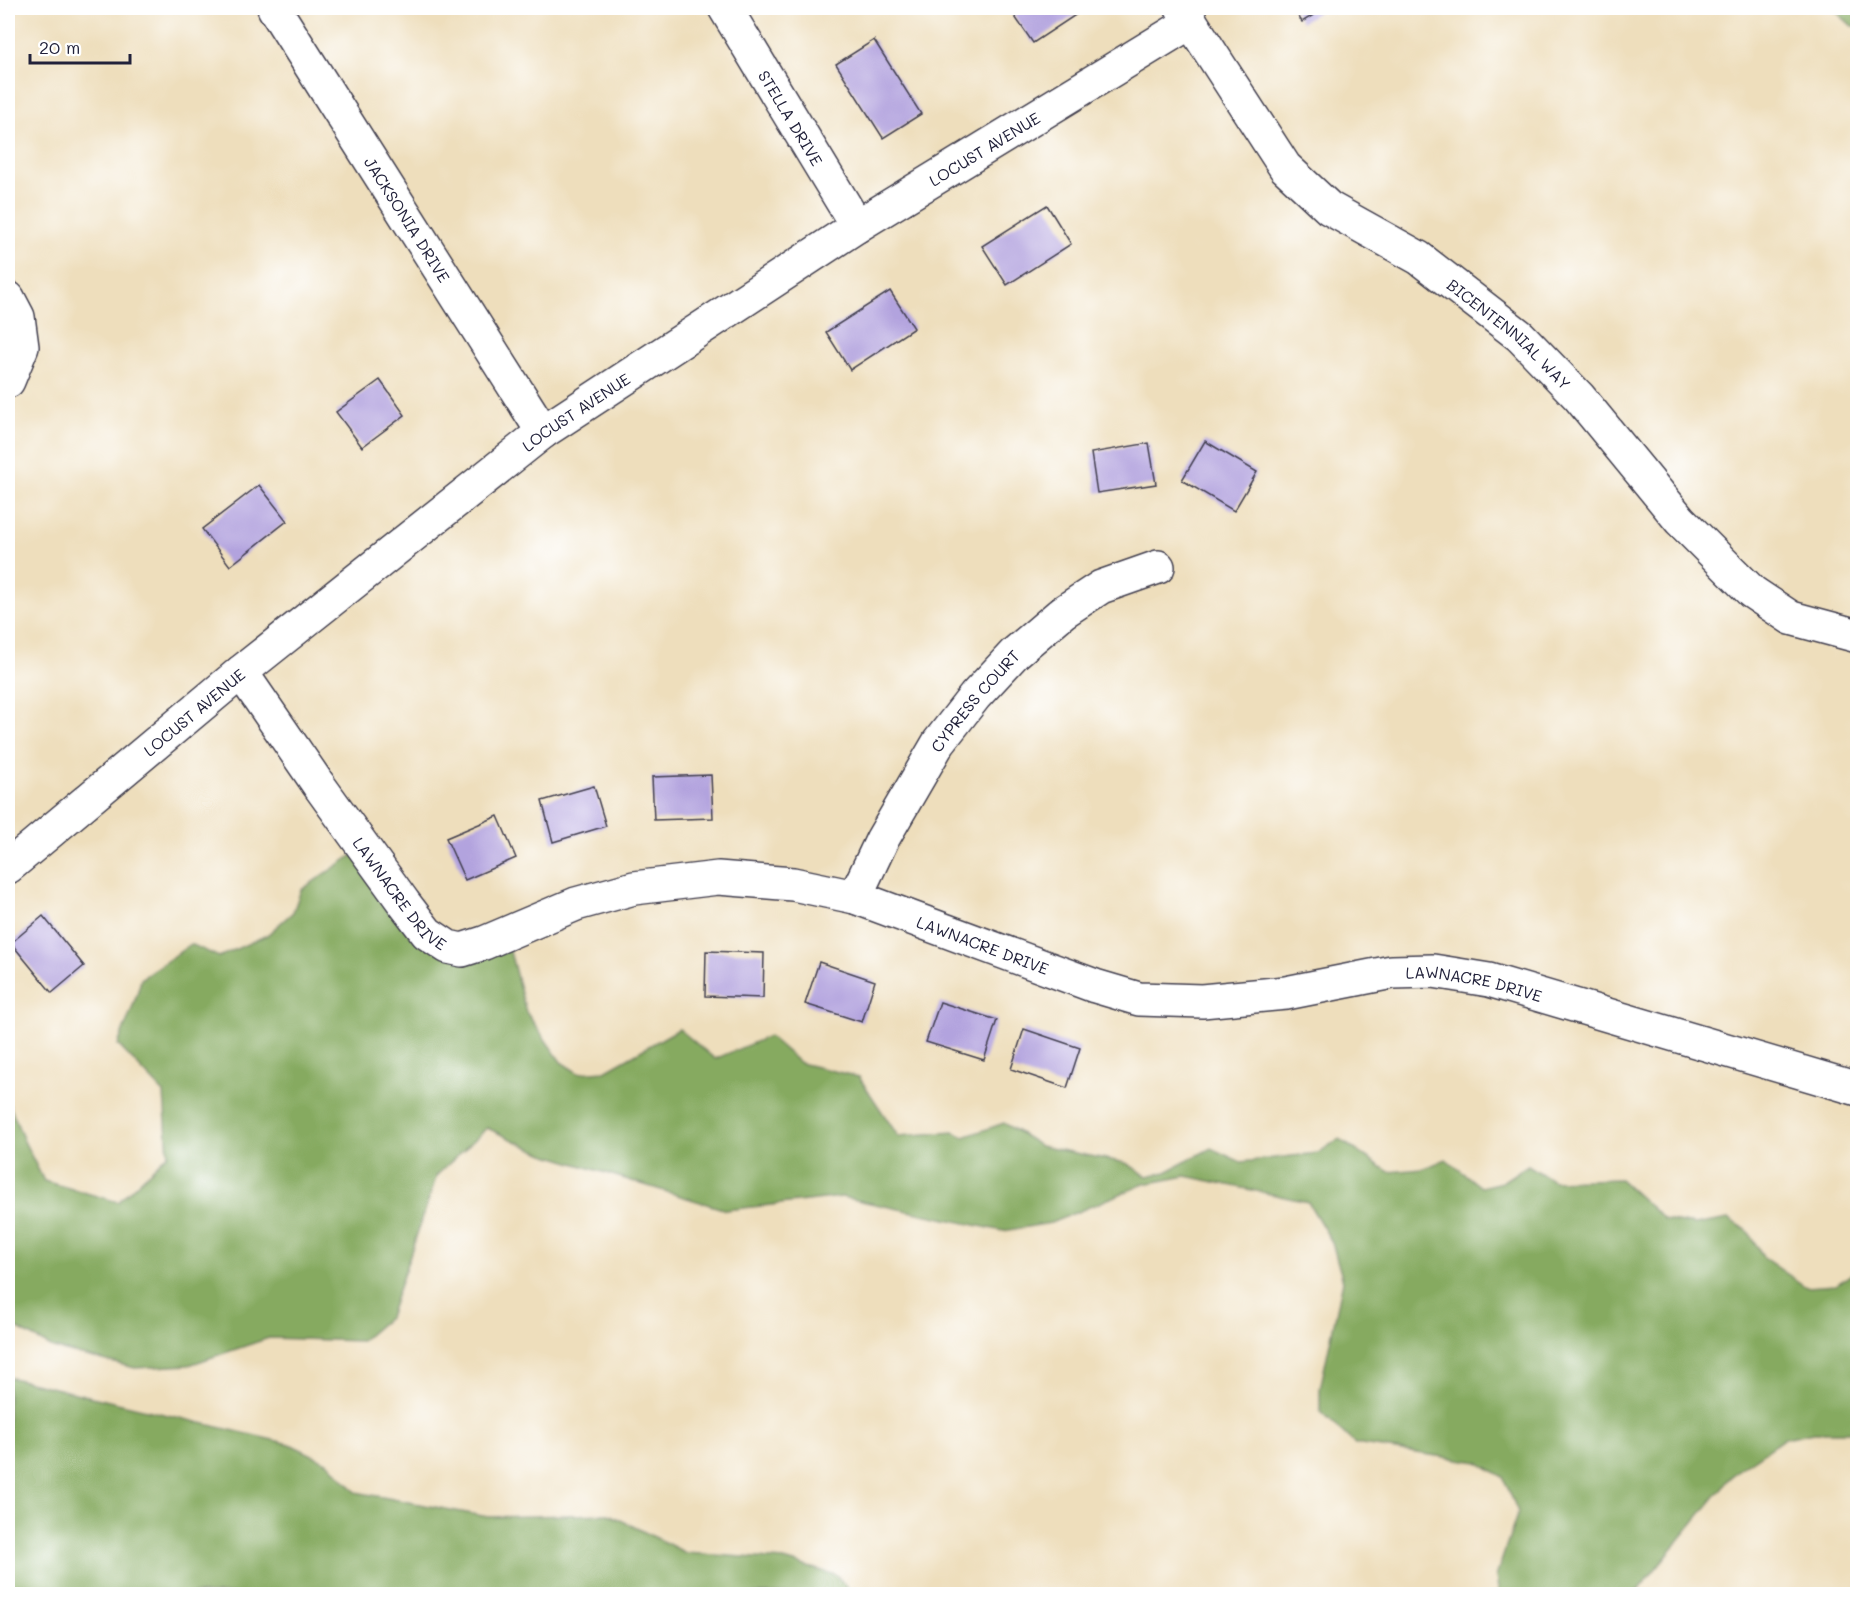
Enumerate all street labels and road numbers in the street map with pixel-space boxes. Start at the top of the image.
street label: STELLA DRIVE [754,66,828,169]
street label: LOCUST AVENUE [925,107,1043,190]
street label: JACKSONIA DRIVE [360,152,456,286]
street label: BICENTENNIAL WAY [1443,273,1576,393]
street label: LOCUST AVENUE [517,368,634,456]
street label: CYPRESS COURT [925,645,1024,756]
street label: LOCUST AVENUE [138,663,249,760]
street label: LAWNACRE DRIVE [349,833,451,954]
street label: LAWNACRE DRIVE [914,910,1052,979]
street label: LAWNACRE DRIVE [1405,960,1545,1006]

